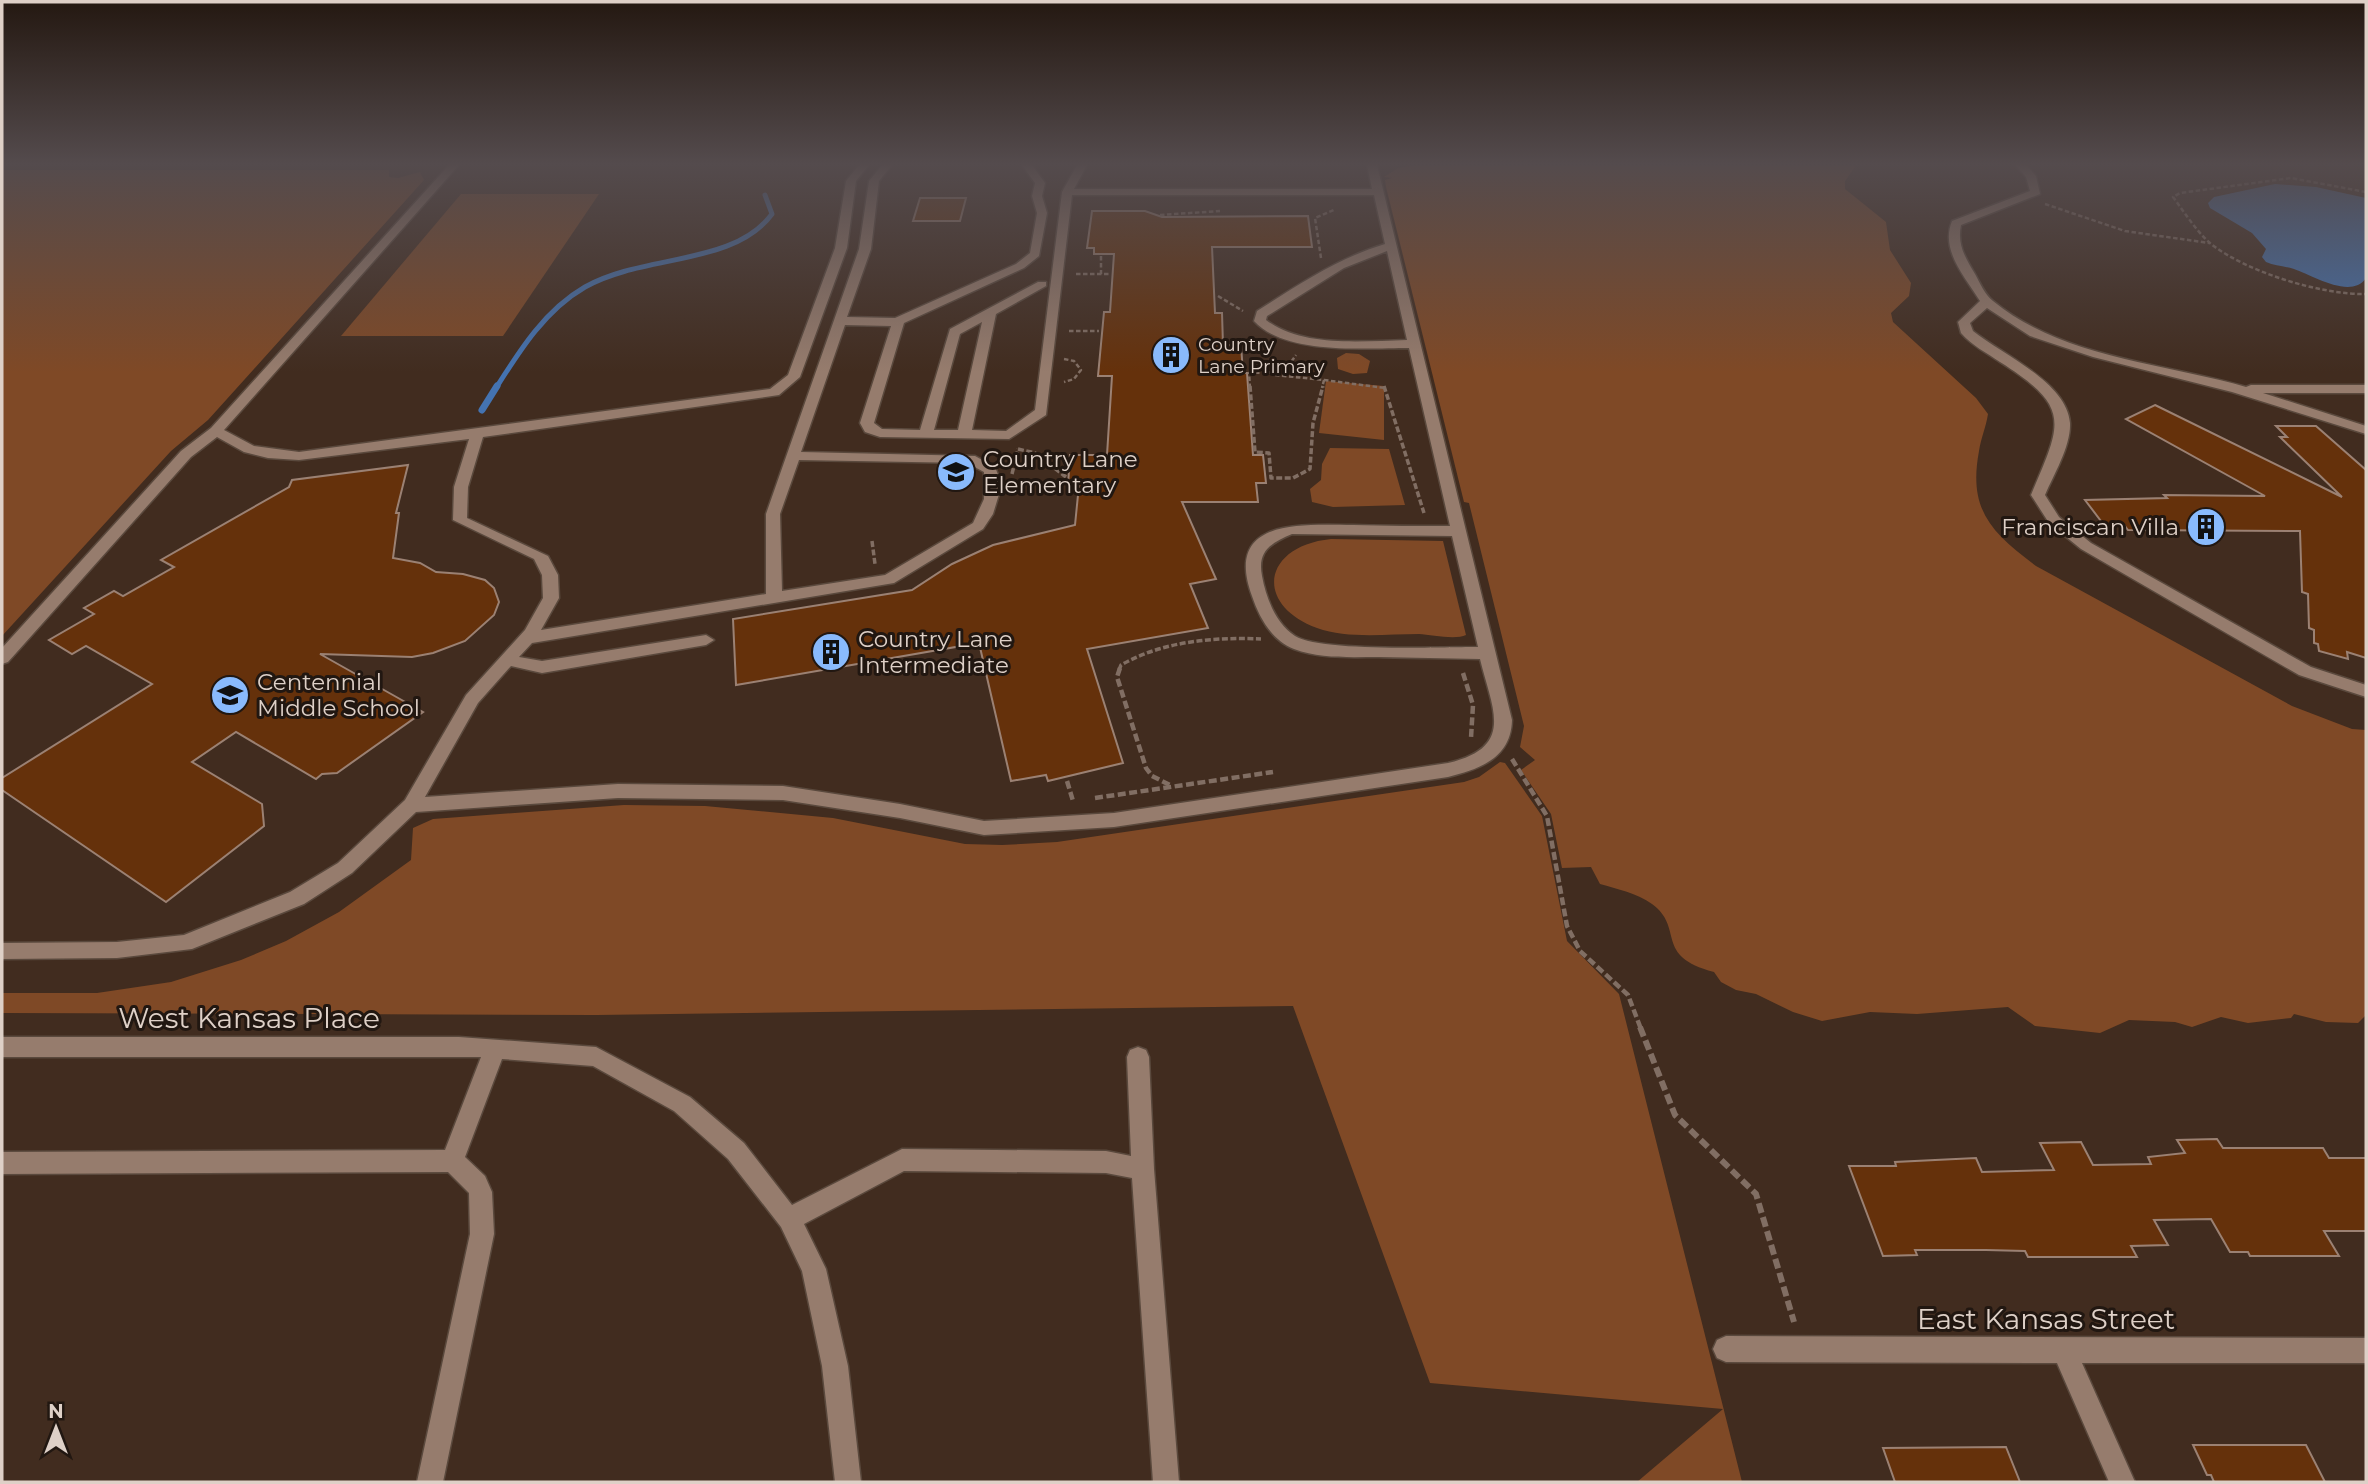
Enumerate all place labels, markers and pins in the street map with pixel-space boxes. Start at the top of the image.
place label: Country Lane Primary [1198,333,1325,378]
building icon: Country Lane Primary [1150,334,1192,376]
place label: Country Lane Elementary [983,445,1138,499]
school or university icon: Country Lane Elementary [935,451,977,493]
building icon: Franciscan Villa [2185,506,2227,548]
place label: Franciscan Villa [2001,513,2179,541]
place label: Country Lane Intermediate [858,625,1013,679]
building icon: Country Lane Intermediate [810,631,852,673]
place label: Centennial Middle School [257,668,420,722]
school or university icon: Centennial Middle School [209,674,251,716]

